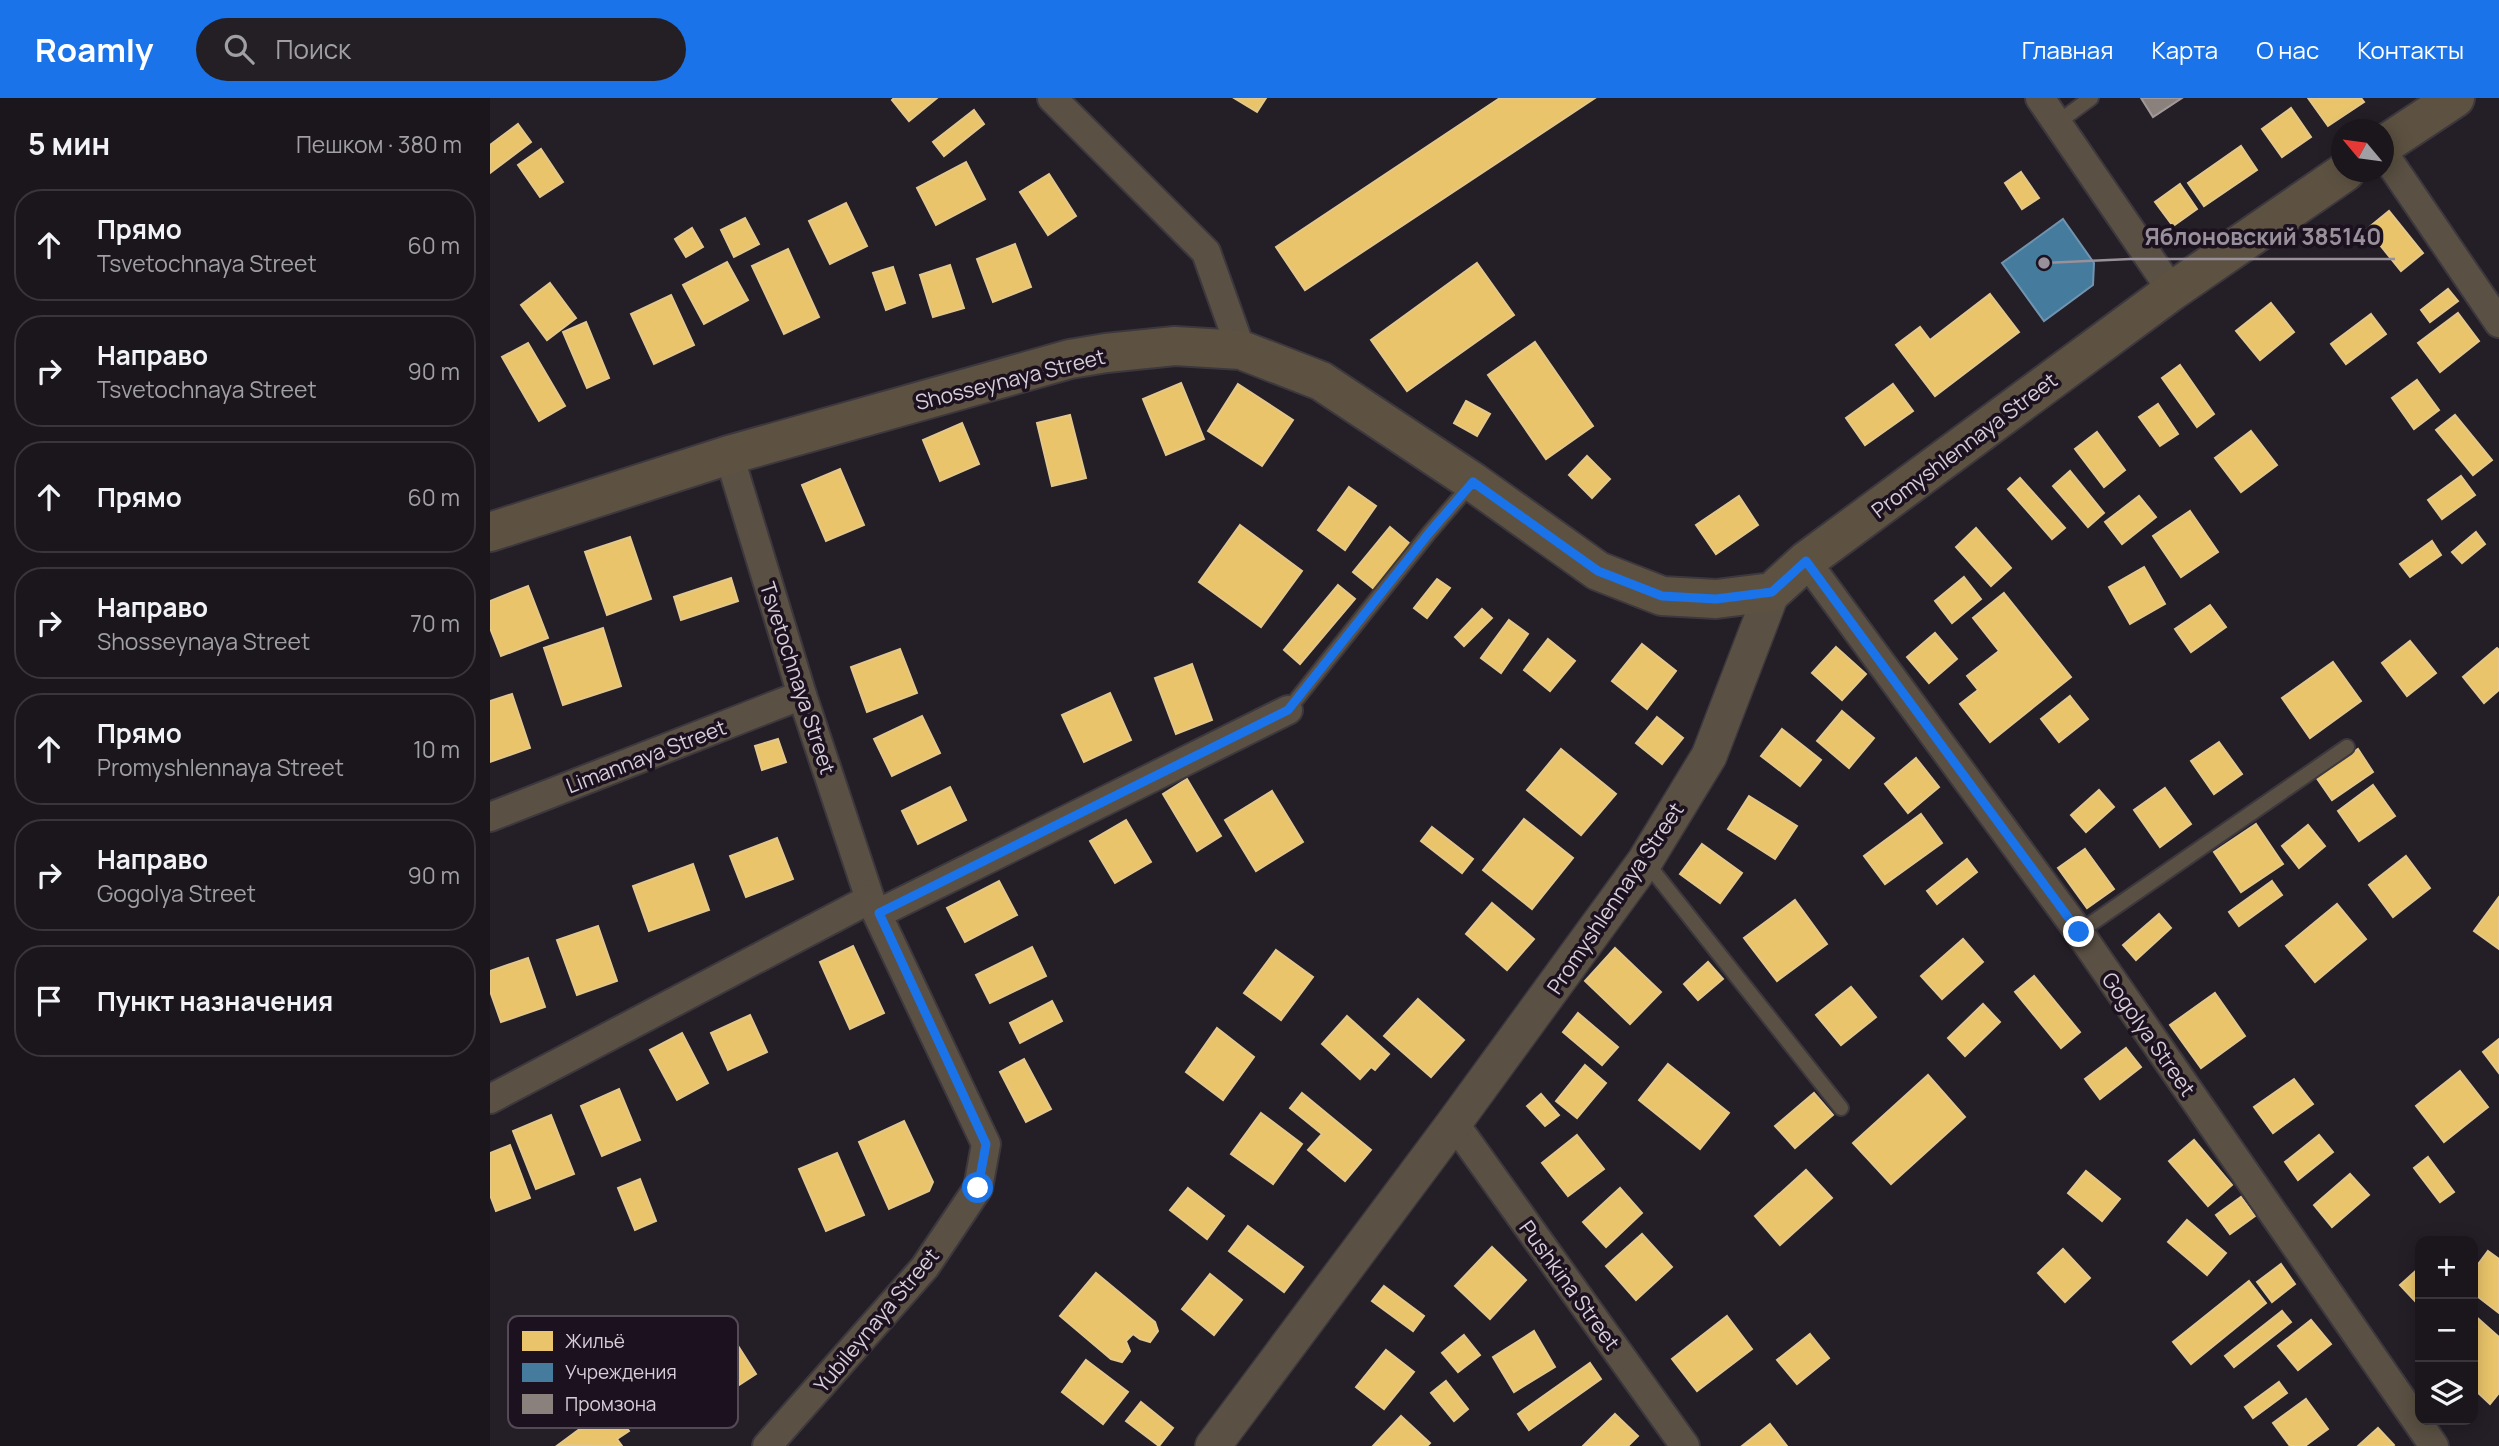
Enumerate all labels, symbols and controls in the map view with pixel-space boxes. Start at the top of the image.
search box [196,18,686,81]
text: Roamly [35,27,154,72]
icon: search [220,30,258,68]
text: Поиск [276,31,351,67]
text: Главная [2022,33,2113,66]
text: Карта [2151,33,2218,66]
text: О нас [2256,33,2319,66]
text: Контакты [2357,33,2464,66]
north arrow [2331,119,2394,182]
text: 5 мин [28,123,110,164]
text: Пешком · 380 m [296,128,462,160]
text: Прямо [97,211,182,247]
callout: Яблоновский 385140 [2130,215,2395,259]
text: Яблоновский 385140 [2145,220,2381,252]
icon: ahead [30,226,68,264]
text: 60 m [408,229,460,261]
text: Tsvetochnaya Street [97,247,317,279]
text: Направо [97,337,208,373]
street label: Shosseynaya Street [912,342,1108,416]
icon: right [30,352,68,390]
text: 90 m [408,355,460,387]
street label: Promyshlennaya Street [1866,366,2062,524]
text: Tsvetochnaya Street [97,373,317,405]
icon: ahead [30,478,68,516]
text: Прямо [97,479,182,515]
text: 60 m [408,481,460,513]
street label: Tsvetochnaya Street [754,578,842,778]
text: Направо [97,589,208,625]
icon: right [30,604,68,642]
text: 70 m [410,607,460,639]
text: Shosseynaya Street [97,625,310,657]
street label: Limannaya Street [562,713,730,799]
text: Прямо [97,715,182,751]
icon: ahead [30,730,68,768]
text: 10 m [413,733,460,765]
text: Promyshlennaya Street [97,751,344,783]
street label: Promyshlennaya Street [1540,797,1690,999]
text: Направо [97,841,208,877]
icon: right [30,856,68,894]
text: 90 m [408,859,460,891]
text: Gogolya Street [97,877,256,909]
route end [2063,916,2094,947]
street label: Gogolya Street [2096,967,2202,1101]
icon: arrive [30,982,68,1020]
text: Пункт назначения [97,983,333,1019]
route start [962,1172,993,1203]
street label: Pushkina Street [1513,1214,1627,1356]
map controls [2415,1236,2478,1425]
button: + [2415,1236,2478,1299]
street label: Yubileynaya Street [807,1242,945,1398]
button: − [2415,1299,2478,1362]
legend [508,1316,738,1428]
text: Жильё [565,1328,625,1354]
text: Учреждения [565,1359,677,1385]
button: layers [2415,1362,2478,1425]
text: Промзона [565,1391,656,1417]

